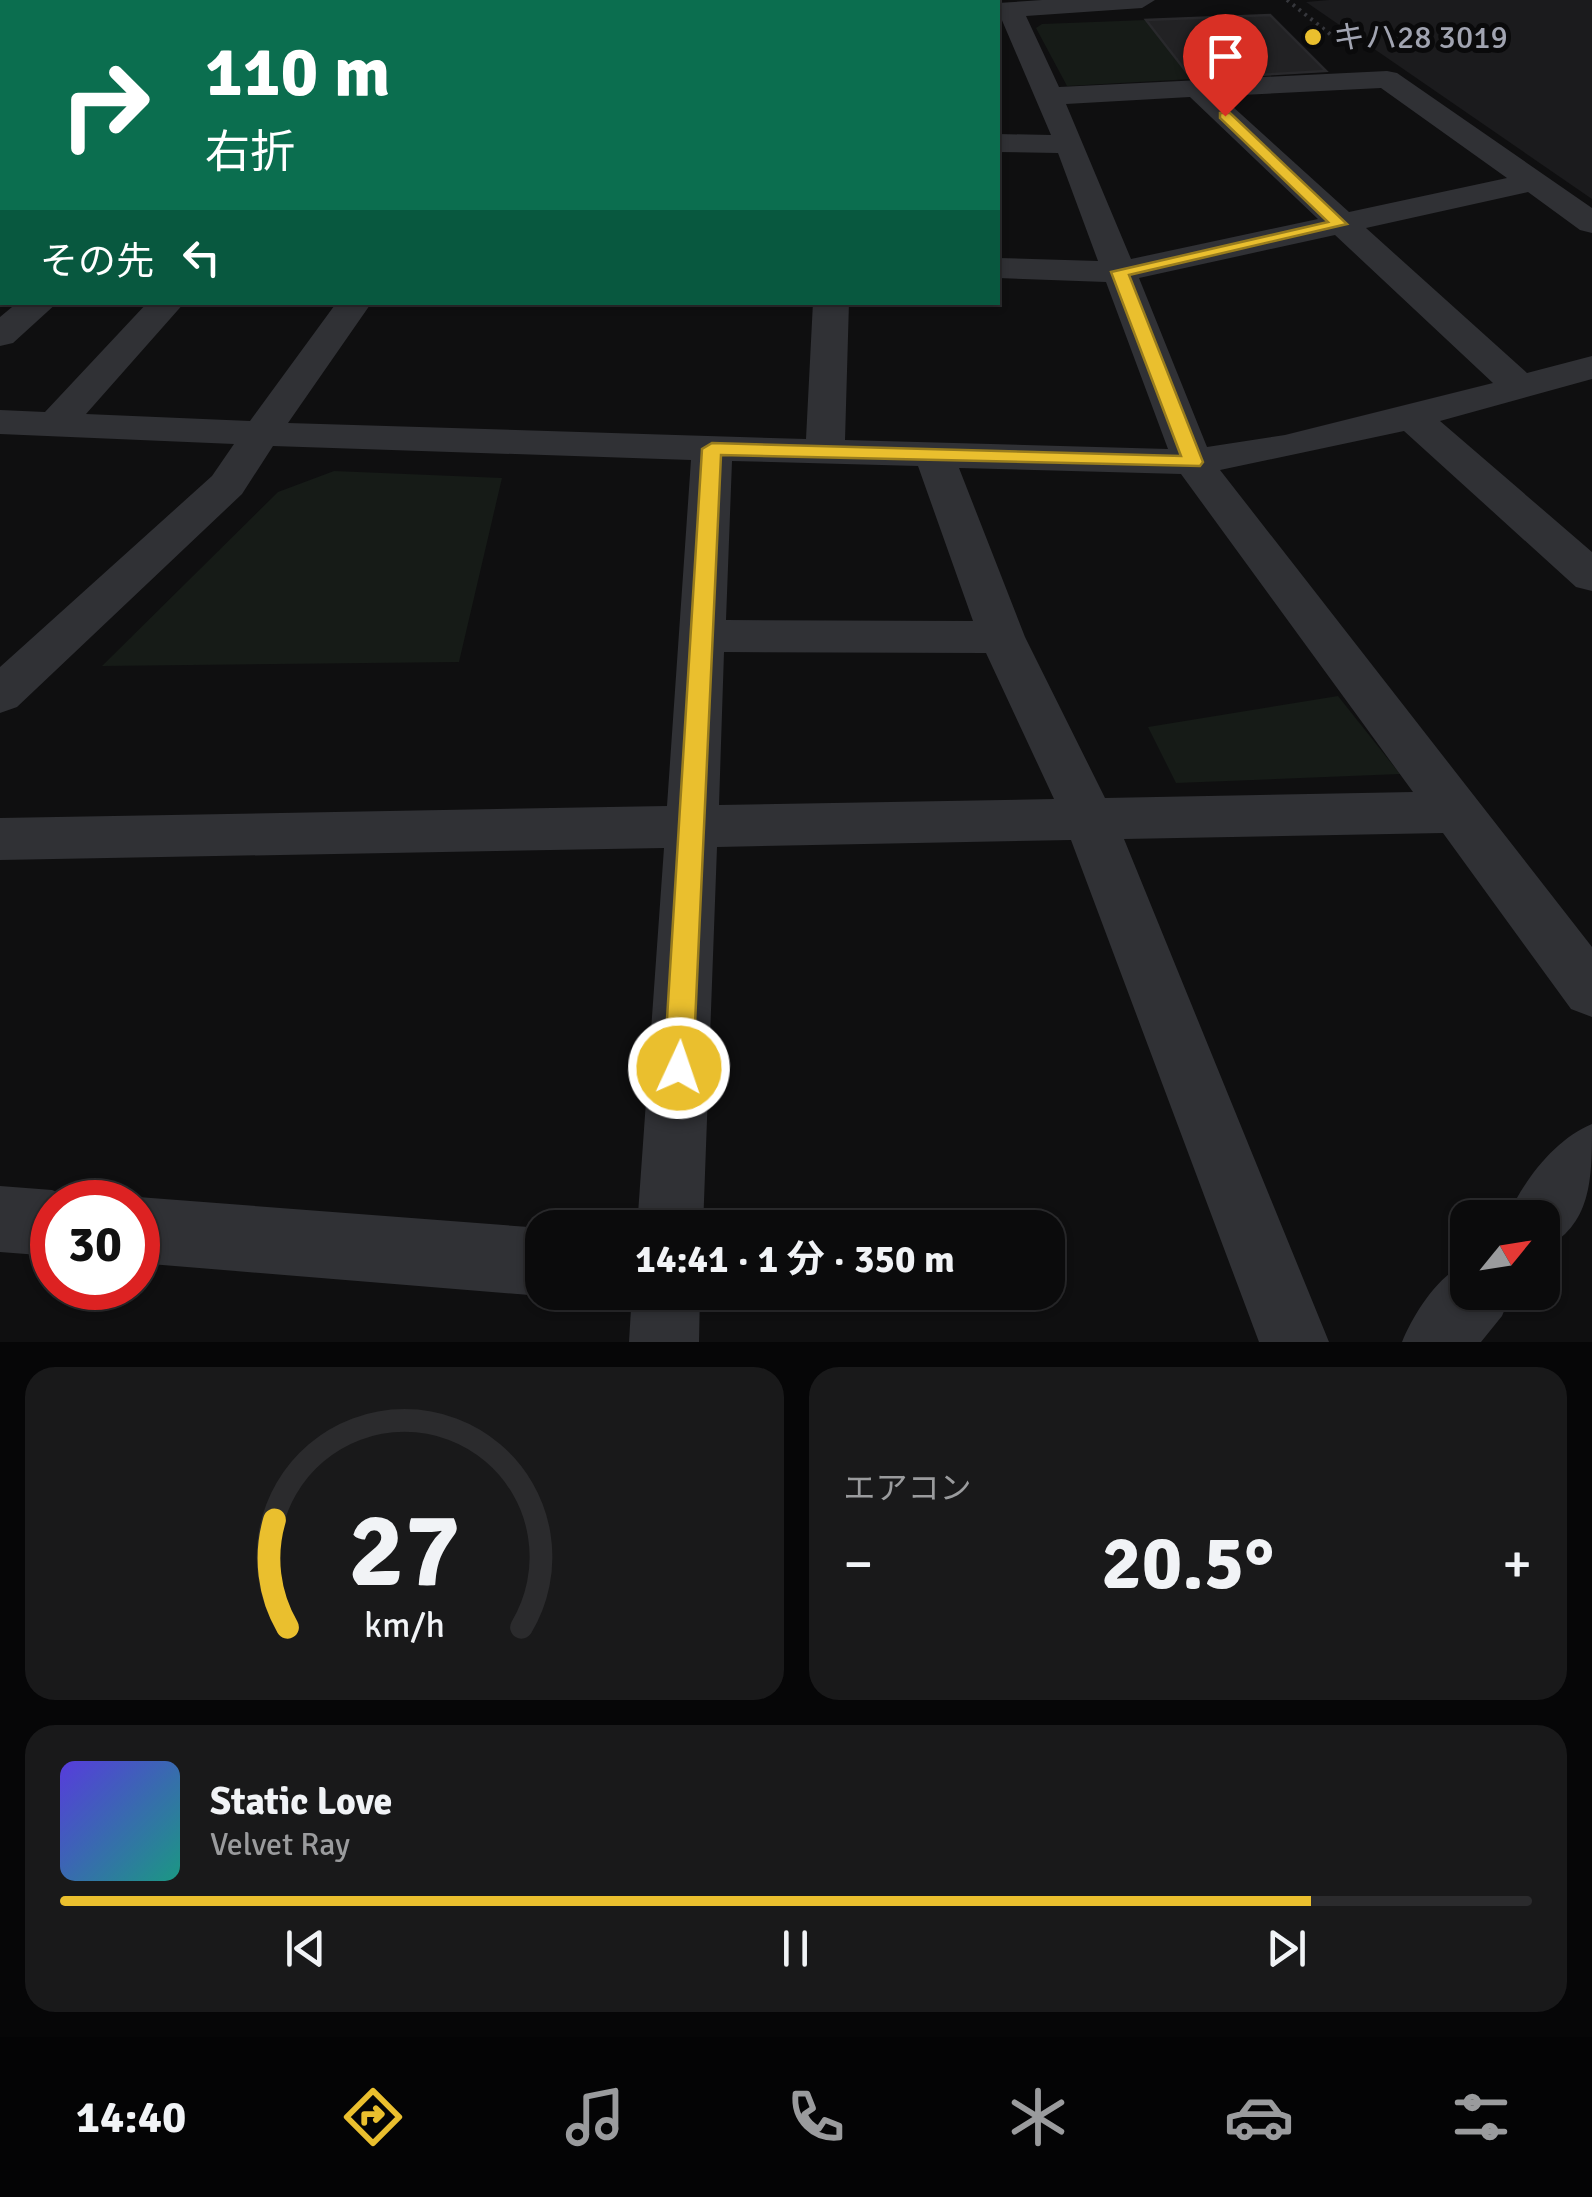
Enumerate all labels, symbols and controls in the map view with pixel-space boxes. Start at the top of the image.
pin [1183,14,1268,117]
place label: キハ28 3019 [1333,18,1508,57]
marker: キハ28 3019 [1302,26,1324,48]
text: 110 m [205,29,390,115]
icon: arrive [1198,29,1253,84]
icon: right [40,40,170,170]
text: 右折 [205,125,295,180]
icon: left [174,230,229,285]
text: その先 [40,238,154,285]
position arrow [627,1016,731,1120]
speed limit sign: 30 [30,1180,160,1310]
north arrow [1450,1200,1560,1310]
map controls [1450,1200,1560,1310]
text: 14:41 · 1 分 · 350 m [635,1236,955,1283]
text: エアコン [844,1469,972,1508]
text: 27 [348,1487,460,1615]
text: 20.5° [1101,1517,1274,1610]
text: − [844,1530,873,1598]
text: + [1502,1530,1532,1598]
text: km/h [364,1603,445,1647]
text: Static Love [210,1778,392,1825]
text: Velvet Ray [210,1825,350,1864]
icon: previous [278,1921,333,1976]
icon: pause [768,1921,823,1976]
icon: next [1259,1921,1314,1976]
icon: directions [338,2082,408,2152]
icon: music [560,2082,630,2152]
icon: phone [781,2082,851,2152]
icon: climate [1003,2082,1073,2152]
icon: car [1224,2082,1294,2152]
icon: filters [1446,2082,1516,2152]
text: 14:40 [76,2090,186,2145]

